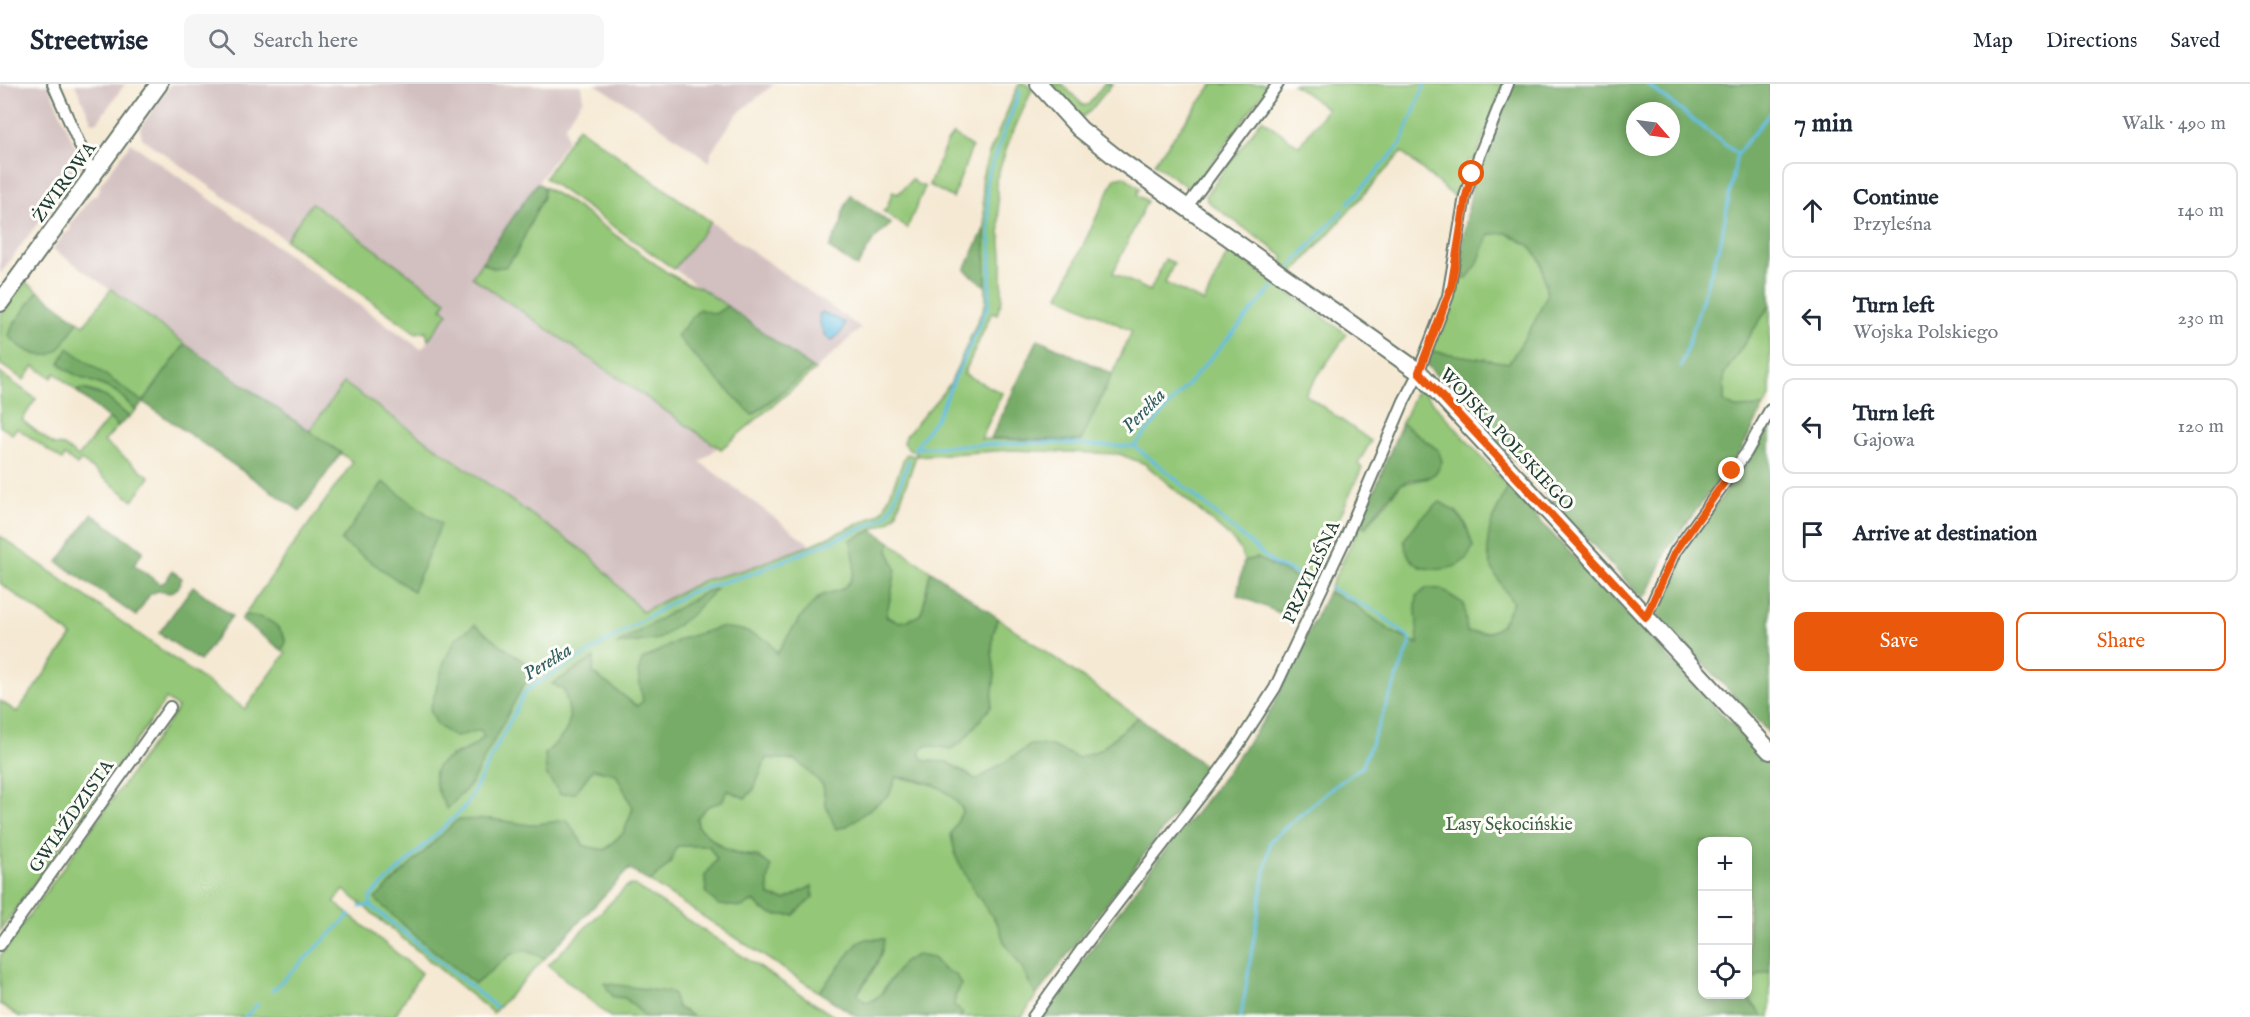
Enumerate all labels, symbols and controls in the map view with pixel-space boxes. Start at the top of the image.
search box [184,14,604,68]
text: Streetwise [30,24,148,59]
icon: search [205,25,238,58]
text: Search here [253,27,358,55]
text: Map [1973,28,2013,55]
text: Directions [2046,28,2137,55]
text: Saved [2170,28,2220,55]
north arrow [1626,102,1680,156]
text: 7 min [1794,107,1853,140]
text: Walk · 490 m [2122,111,2226,136]
street label: ŻWIROWA [27,137,103,228]
route start [1458,160,1484,186]
text: Continue [1853,184,1939,212]
icon: ahead [1796,194,1829,227]
text: 140 m [2177,198,2224,223]
text: Przyleśna [1853,212,1932,237]
text: Turn left [1853,292,1935,320]
icon: left [1796,302,1829,335]
text: 230 m [2178,306,2224,331]
text: Wojska Polskiego [1853,320,1998,345]
street label: WOJSKA POLSKIEGO [1434,364,1578,516]
water label: Perełka [1117,383,1171,439]
text: Turn left [1853,400,1935,428]
icon: left [1796,410,1829,443]
text: 120 m [2178,414,2224,439]
text: Gajowa [1853,428,1915,453]
route end [1718,457,1744,483]
street label: PRZYLEŚNA [1277,516,1347,628]
icon: arrive [1796,518,1829,551]
text: Arrive at destination [1853,520,2037,548]
button: Save [1794,612,2004,671]
button: Share [2016,612,2226,671]
water label: Perełka [519,638,577,687]
street label: GWIAŹDZISTA [23,754,120,878]
park label: Lasy Sękocińskie [1445,814,1573,837]
map controls [1698,837,1752,999]
button: + [1698,837,1752,891]
button: − [1698,891,1752,945]
button: locate [1698,945,1752,999]

